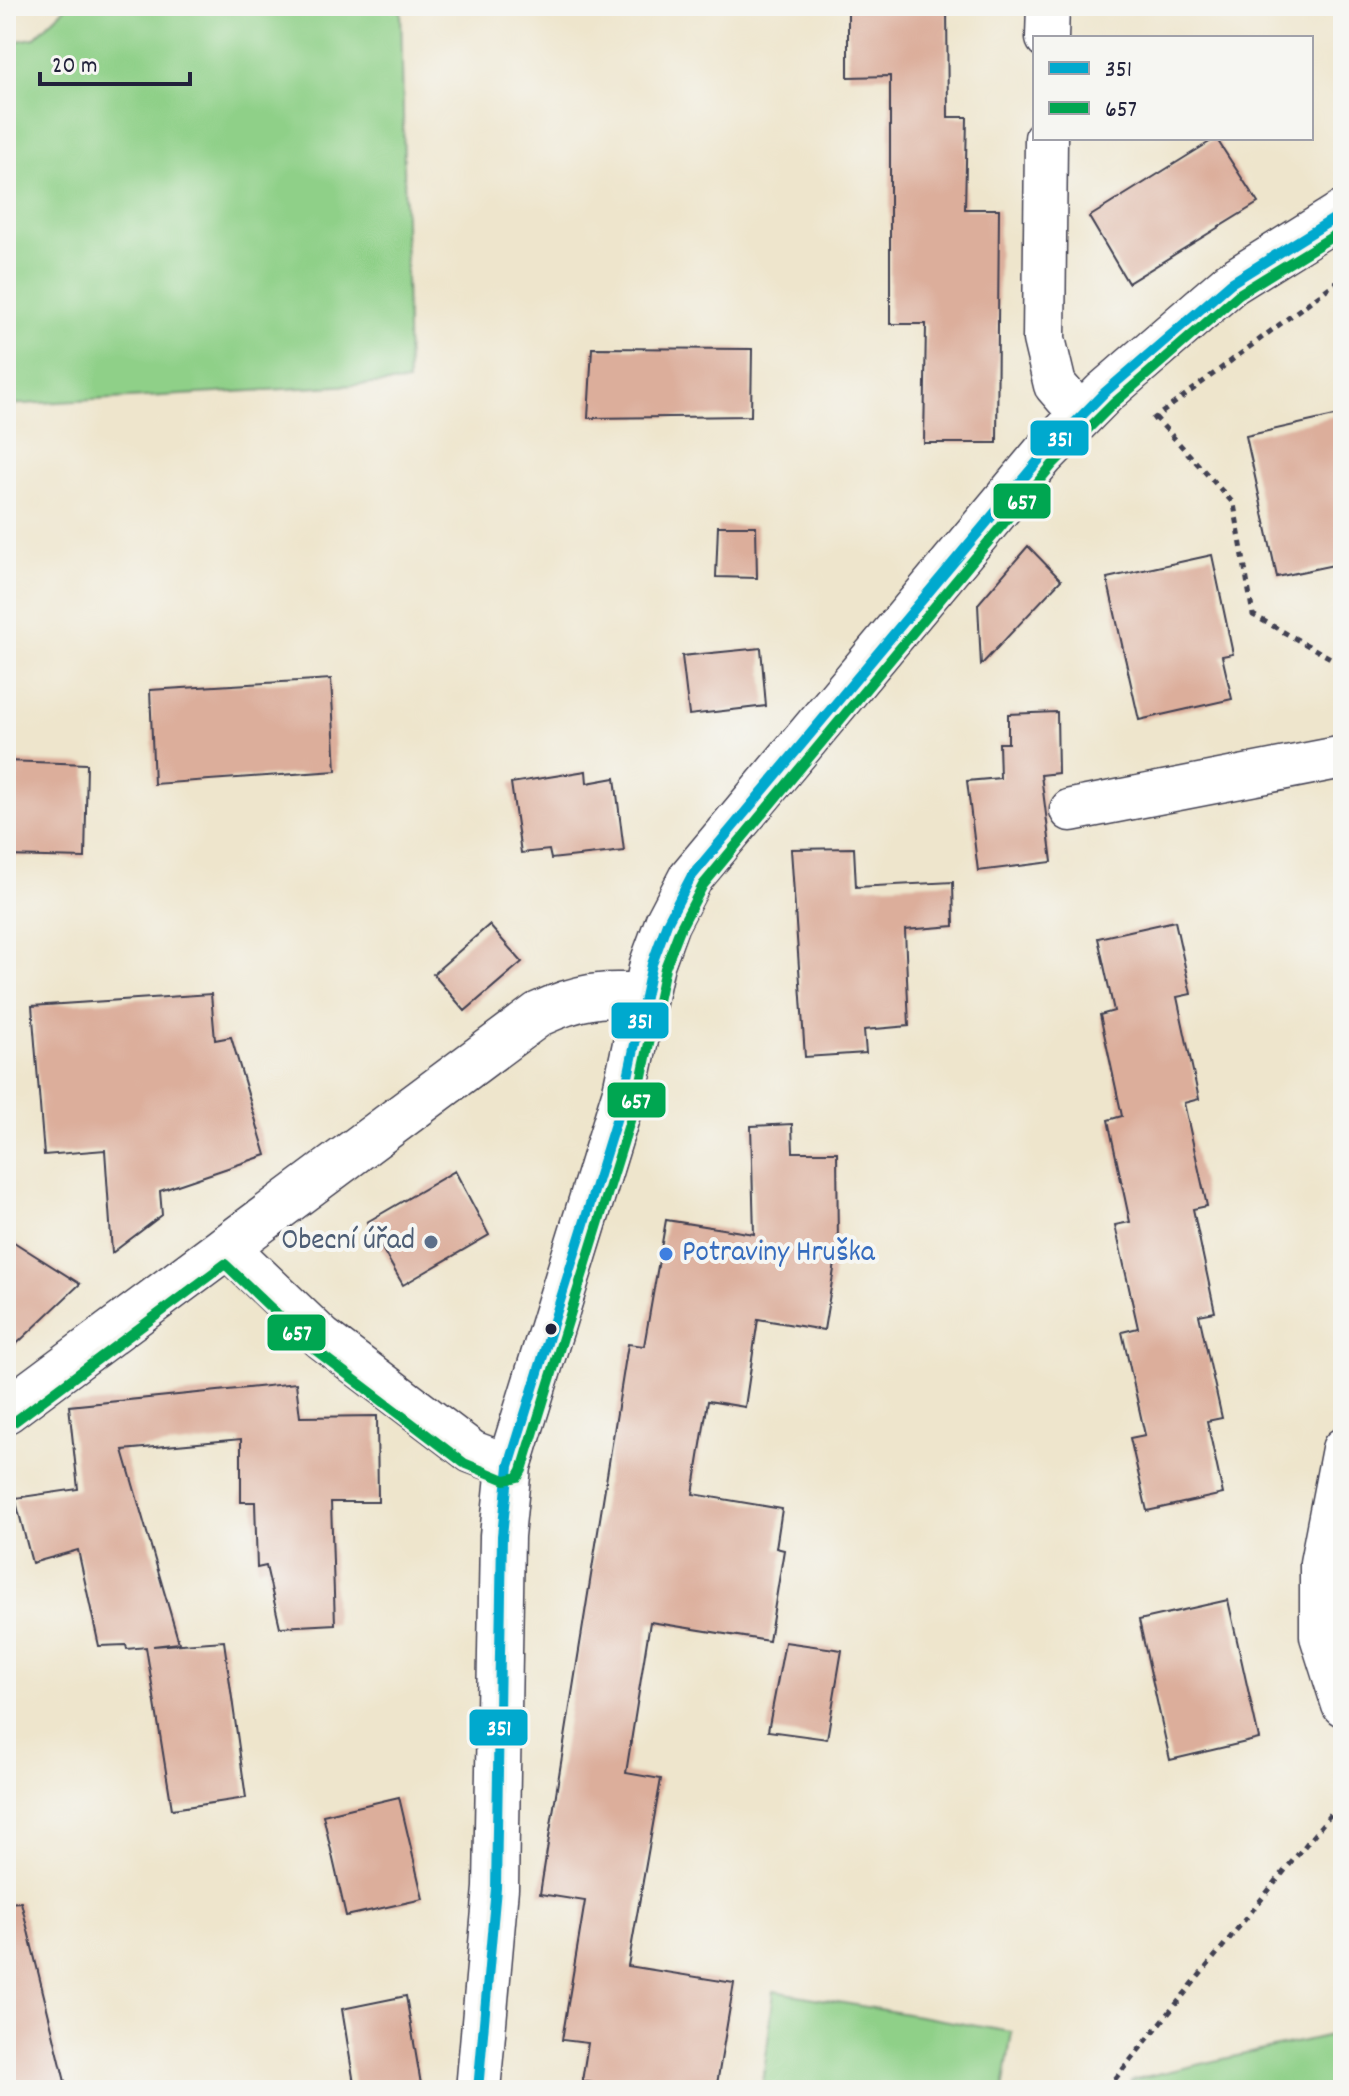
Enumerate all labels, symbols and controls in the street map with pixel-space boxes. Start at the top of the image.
scale bar [40,36,190,86]
legend [1033,36,1313,140]
text: 20 m [52,50,98,84]
text: 351 [1105,54,1132,88]
text: 657 [1105,94,1137,128]
line badge: 351 [1029,419,1090,457]
text: 351 [1048,426,1072,457]
line badge: 657 [992,482,1052,520]
text: 657 [1007,489,1037,520]
line badge: 351 [610,1001,670,1040]
text: 351 [628,1008,652,1039]
line badge: 657 [606,1081,667,1119]
text: 657 [621,1088,651,1119]
place label: Obecní úřad [281,1221,415,1264]
marker: Obecní úřad [422,1233,440,1251]
place label: Potraviny Hruška [682,1233,876,1276]
marker: Potraviny Hruška [657,1245,675,1263]
line badge: 657 [266,1313,327,1352]
text: 657 [282,1320,312,1351]
unlabelled marker [543,1321,559,1337]
line badge: 351 [468,1708,529,1747]
text: 351 [487,1715,511,1746]

